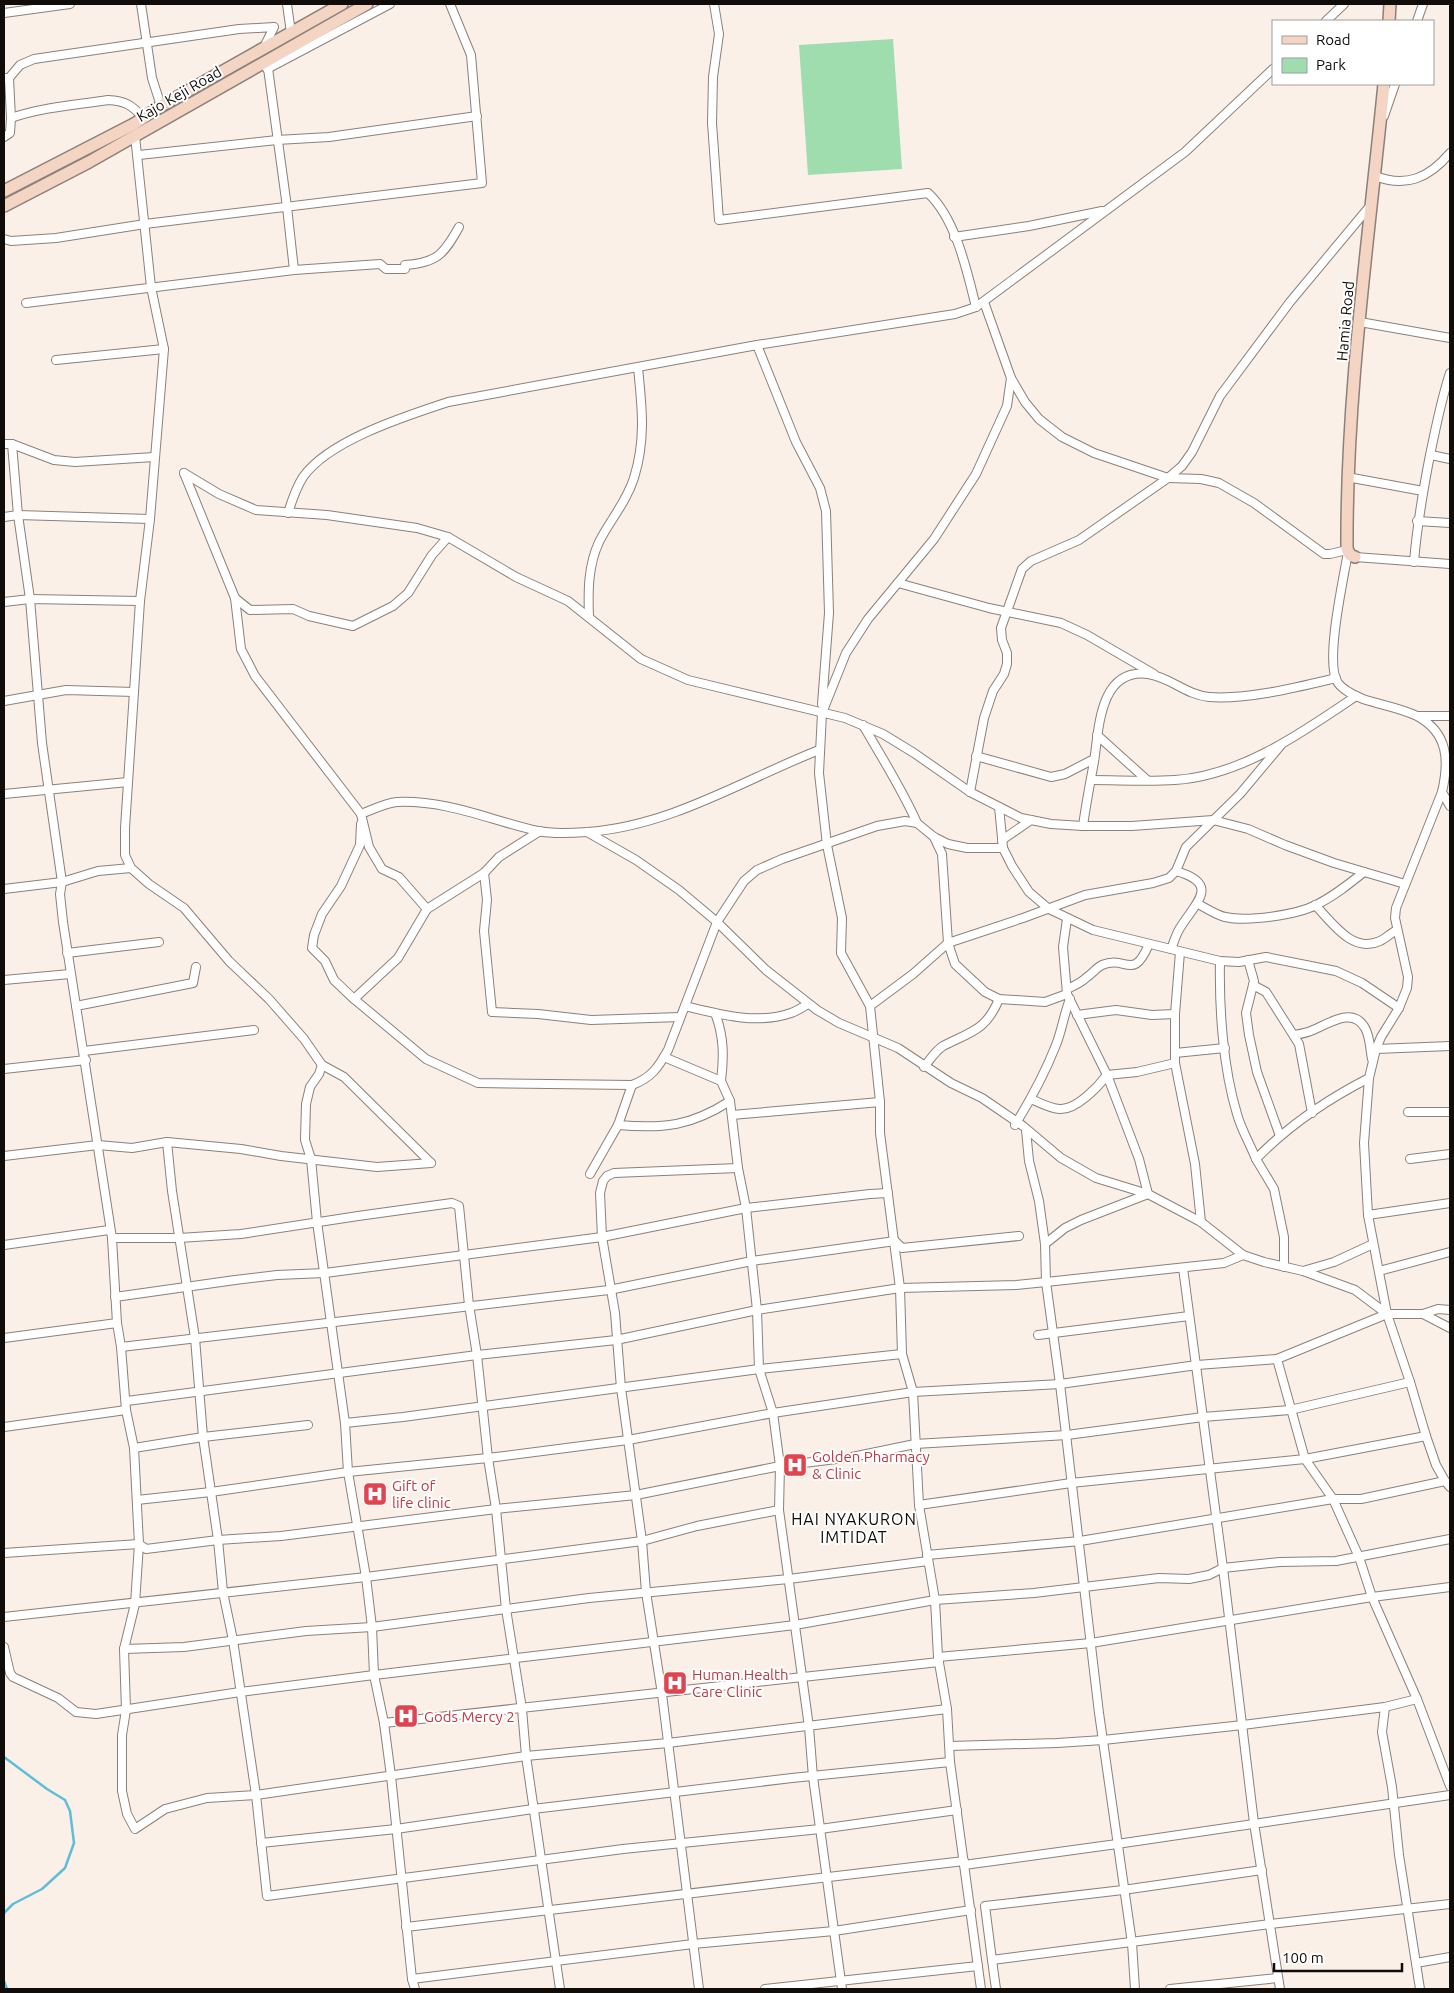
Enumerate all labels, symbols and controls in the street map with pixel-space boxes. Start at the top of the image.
legend [1272,20,1434,85]
text: Road [1316,31,1351,48]
text: Park [1316,56,1346,73]
street label: Kajo Keji Road [134,63,224,125]
street label: Hamia Road [1333,280,1357,362]
place label: Golden Pharmacy & Clinic [812,1448,930,1482]
hospital icon: Golden Pharmacy & Clinic [782,1452,808,1478]
place label: Gift of life clinic [392,1477,451,1511]
hospital icon: Gift of life clinic [362,1481,388,1507]
district label: HAI NYAKURON IMTIDAT [791,1510,917,1546]
place label: Human Health Care Clinic [692,1666,789,1700]
hospital icon: Human Health Care Clinic [662,1670,688,1696]
hospital icon: Gods Mercy 2 [393,1703,419,1729]
place label: Gods Mercy 2 [424,1708,515,1725]
scale bar [1274,1940,1402,1972]
text: 100 m [1282,1949,1324,1966]

